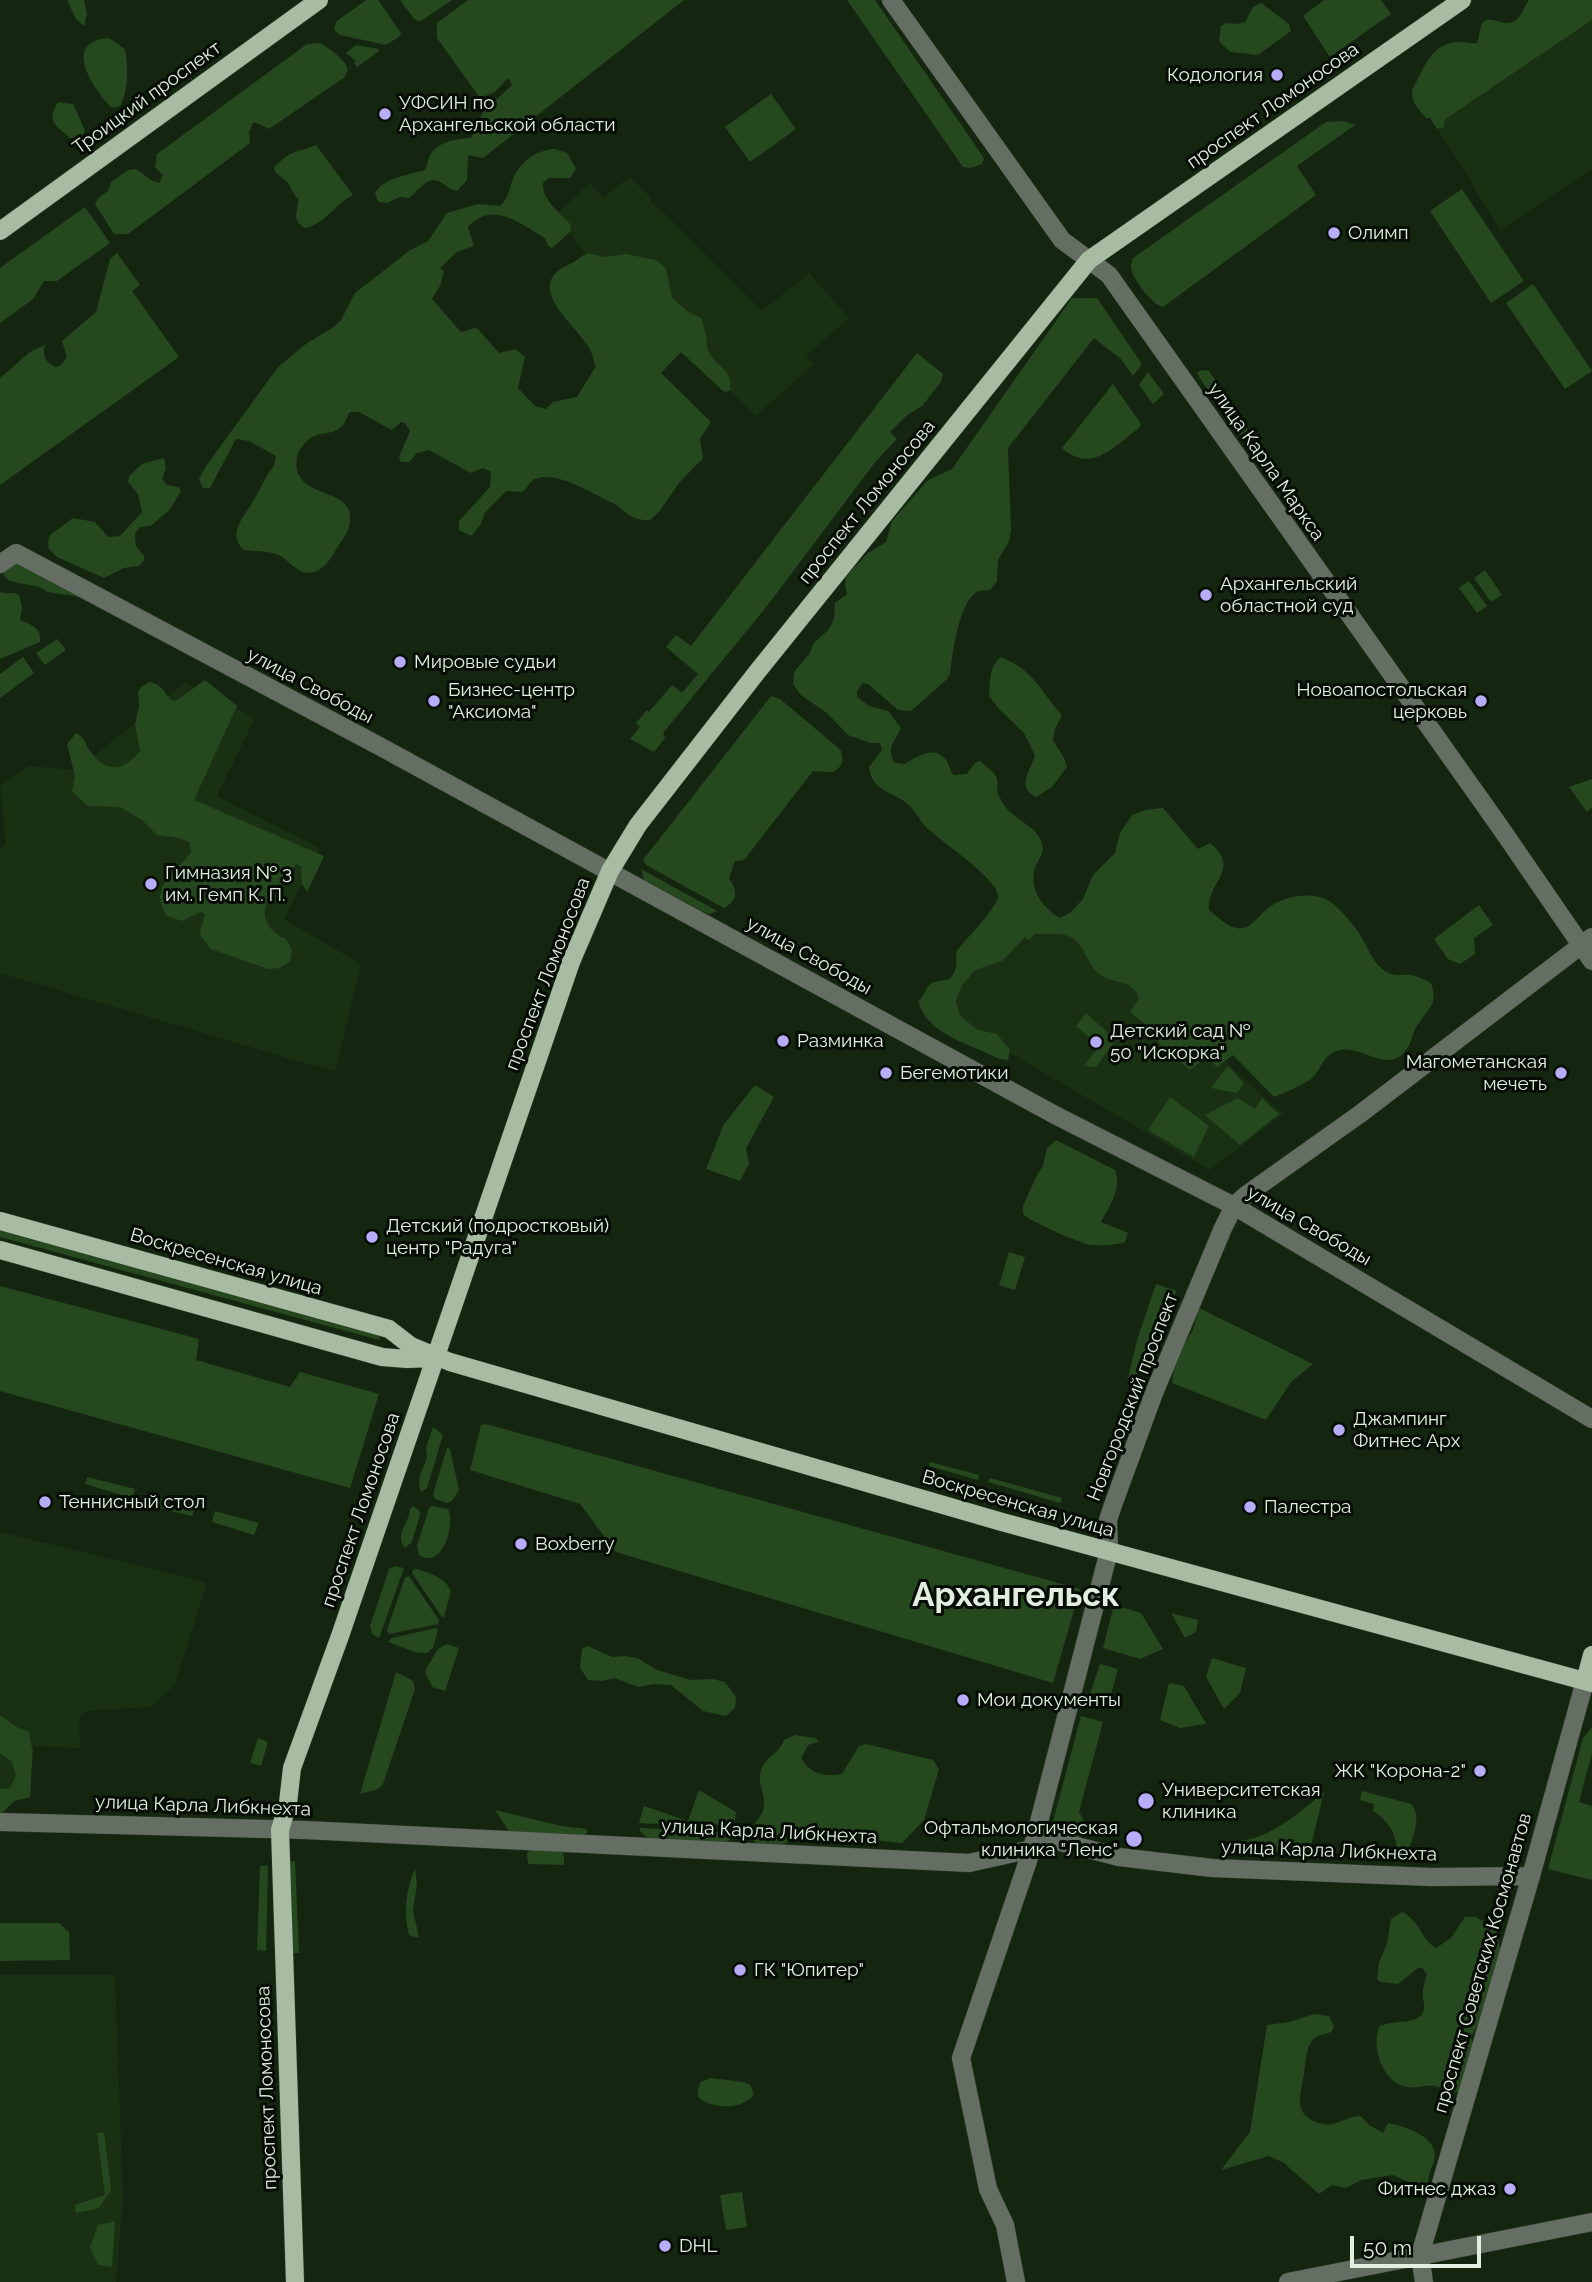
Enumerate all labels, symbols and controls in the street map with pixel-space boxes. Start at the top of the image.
street label: Троицкий проспект [68,37,226,159]
street label: проспект Ломоносова [1183,38,1363,174]
place label: Кодология [1167,64,1263,86]
marker: Кодология [1269,67,1285,83]
place label: УФСИН по Архангельской области [399,92,615,136]
marker: УФСИН по Архангельской области [377,106,393,122]
place label: Олимп [1348,222,1408,244]
marker: Олимп [1326,225,1342,241]
street label: улица Карла Маркса [1203,379,1329,545]
street label: проспект Ломоносова [794,415,940,589]
place label: Архангельский областной суд [1220,573,1357,617]
marker: Архангельский областной суд [1198,587,1214,603]
street label: улица Свободы [243,643,377,729]
place label: Мировые судьи [414,651,556,673]
marker: Мировые судьи [392,654,408,670]
place label: Бизнес-центр "Аксиома" [448,679,575,723]
place label: Новоапостольская церковь [1297,679,1467,723]
marker: Бизнес-центр "Аксиома" [426,693,442,709]
marker: Новоапостольская церковь [1473,693,1489,709]
place label: Гимназия № 3 им. Гемп К. П. [165,862,292,906]
street label: проспект Ломоносова [501,875,595,1073]
marker: Гимназия № 3 им. Гемп К. П. [143,876,159,892]
street label: улица Свободы [742,912,876,1000]
place label: Детский сад № 50 "Искорка" [1110,1020,1250,1064]
place label: Разминка [797,1030,884,1052]
marker: Разминка [775,1033,791,1049]
marker: Детский сад № 50 "Искорка" [1088,1034,1104,1050]
place label: Магометанская мечеть [1406,1051,1547,1095]
place label: Бегемотики [900,1062,1009,1084]
marker: Бегемотики [878,1065,894,1081]
marker: Магометанская мечеть [1553,1065,1569,1081]
street label: улица Свободы [1243,1181,1375,1271]
place label: Детский (подростковый) центр "Радуга" [386,1215,609,1259]
street label: Воскресенская улица [127,1224,325,1300]
marker: Детский (подростковый) центр "Радуга" [364,1229,380,1245]
street label: Новгородский проспект [1083,1290,1183,1504]
place label: Джампинг Фитнес Арх [1353,1408,1460,1452]
street label: проспект Ломоносова [317,1410,405,1610]
marker: Джампинг Фитнес Арх [1331,1422,1347,1438]
street label: Воскресенская улица [919,1466,1117,1542]
place label: Теннисный стол [59,1491,205,1513]
marker: Теннисный стол [37,1494,53,1510]
place label: Палестра [1264,1496,1351,1518]
marker: Палестра [1242,1499,1258,1515]
place label: Boxberry [535,1533,615,1555]
marker: Boxberry [513,1536,529,1552]
district label: Архангельск [912,1576,1120,1616]
place label: Мои документы [977,1689,1121,1711]
marker: Мои документы [955,1692,971,1708]
place label: ЖК "Корона-2" [1334,1760,1466,1782]
marker: ЖК "Корона-2" [1472,1763,1488,1779]
place label: Университетская клиника [1162,1779,1321,1823]
street label: улица Карла Либкнехта [94,1791,312,1821]
marker: Университетская клиника [1136,1791,1156,1811]
street label: проспект Советских Космонавтов [1429,1811,1537,2115]
street label: улица Карла Либкнехта [660,1815,878,1849]
place label: Офтальмологическая клиника "Ленс" [924,1817,1118,1861]
marker: Офтальмологическая клиника "Ленс" [1124,1829,1144,1849]
street label: улица Карла Либкнехта [1220,1836,1438,1866]
place label: ГК "Юпитер" [754,1959,864,1981]
marker: ГК "Юпитер" [732,1962,748,1978]
street label: проспект Ломоносова [252,1986,282,2190]
place label: Фитнес джаз [1378,2178,1496,2200]
marker: Фитнес джаз [1502,2181,1518,2197]
scale bar [1354,2222,1485,2266]
place label: DHL [679,2235,718,2257]
text: 50 m [1363,2235,1412,2260]
marker: DHL [657,2238,673,2254]

